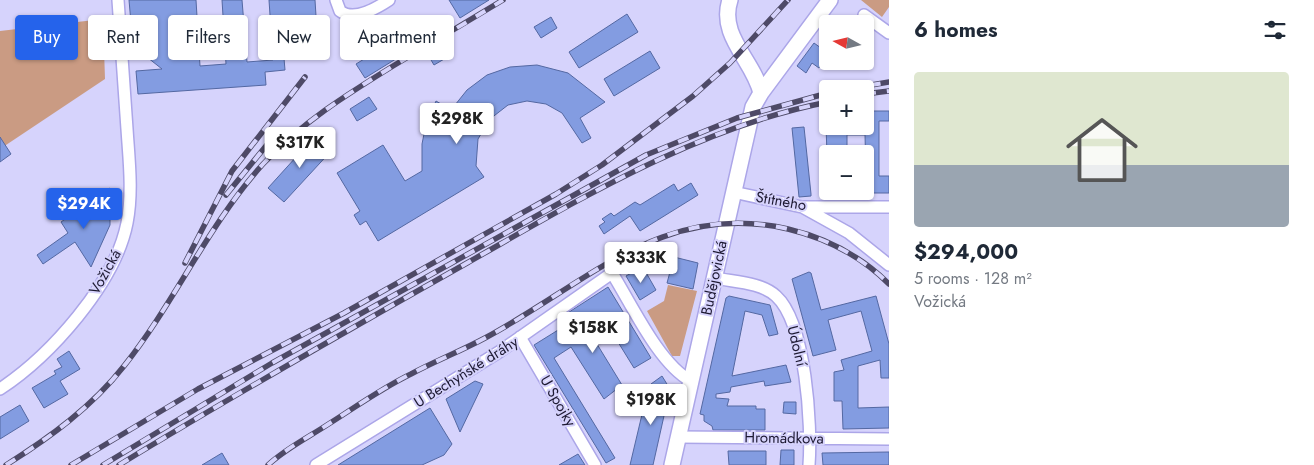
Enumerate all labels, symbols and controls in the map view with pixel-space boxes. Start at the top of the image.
chip: Buy [15,15,78,60]
chip: Rent [88,15,158,60]
chip: Filters [168,15,248,60]
chip: New [258,15,330,60]
chip: Apartment [340,15,454,60]
north arrow [819,15,874,70]
map controls [819,15,874,200]
text: 6 homes [914,15,998,45]
icon: filters [1261,16,1289,44]
button: + [819,80,874,135]
pin: $298K [422,102,492,145]
icon: home [1057,105,1147,195]
text: $298K [431,107,483,130]
pin: $317K [265,126,335,169]
text: $317K [276,131,324,154]
button: − [819,145,874,200]
street label: Štítného [754,186,808,216]
pin: $294K [49,188,119,230]
text: $294K [57,192,111,215]
text: $294,000 [914,237,1018,267]
street label: Budějovická [695,239,733,317]
pin: $333K [606,242,676,284]
street label: Vožická [84,245,126,299]
text: $333K [616,246,666,269]
text: 5 rooms · 128 m² [914,267,1032,290]
text: Vožická [914,290,966,313]
pin: $158K [558,312,628,354]
text: $158K [568,316,618,339]
street label: Údolní [781,323,813,370]
street label: U Bechyňské dráhy [410,331,523,413]
street label: U Spojky [534,371,582,431]
pin: $198K [616,384,686,426]
text: $198K [626,388,676,411]
street label: Hromádkova [744,426,824,450]

